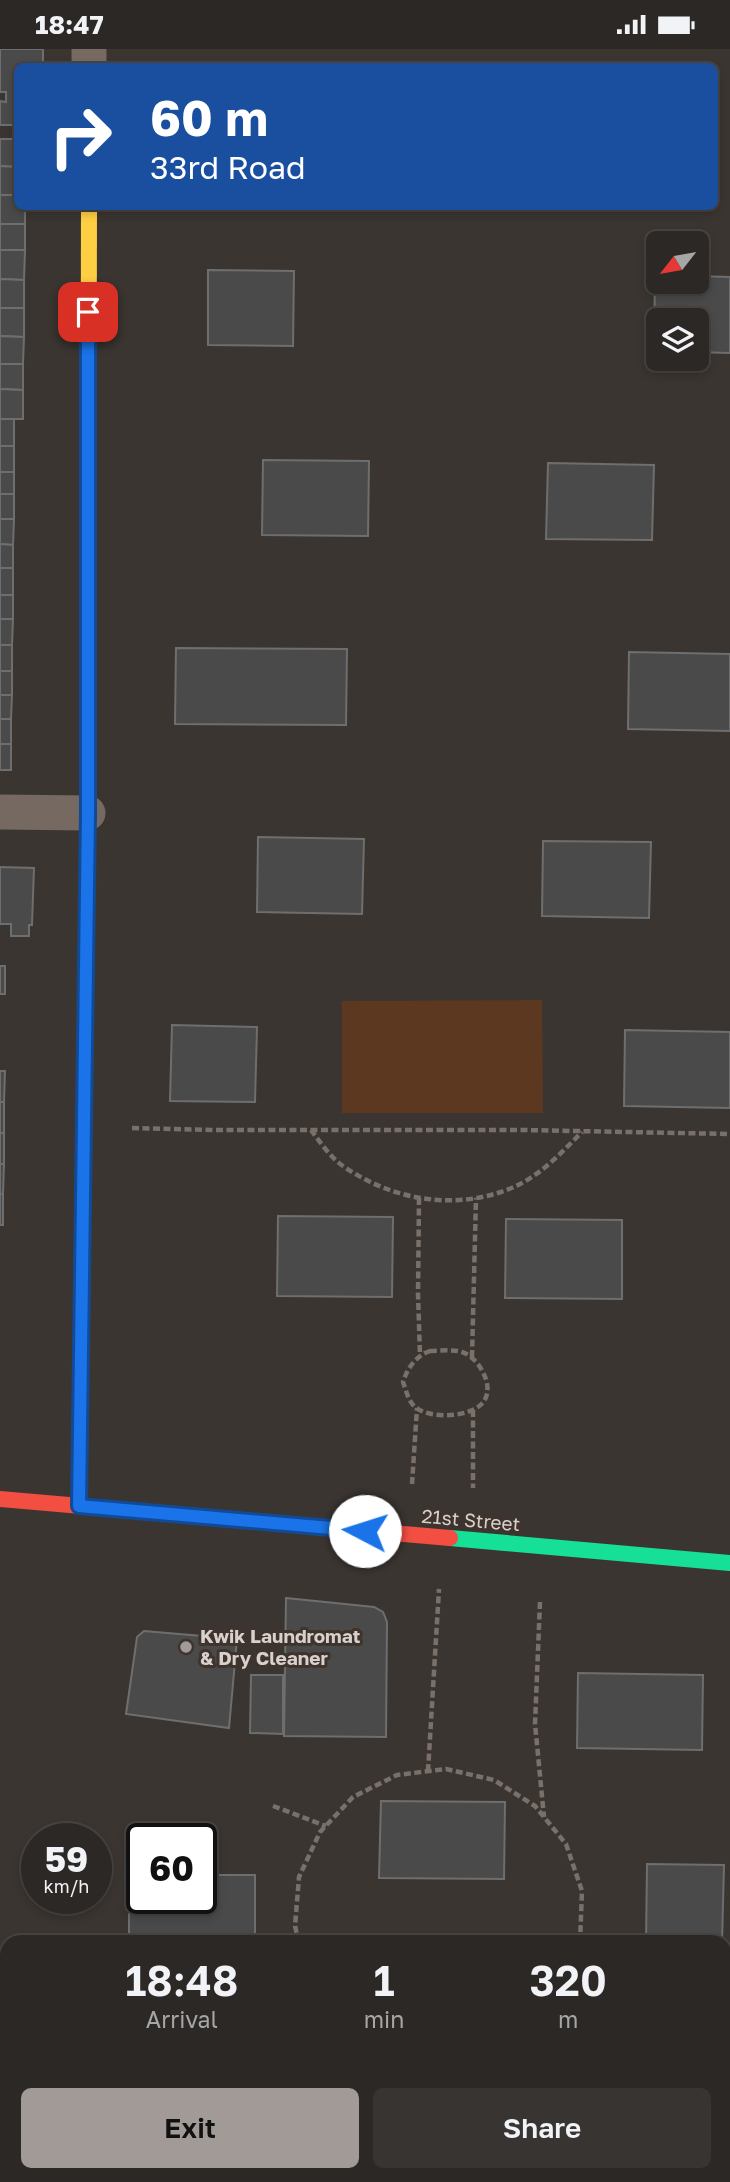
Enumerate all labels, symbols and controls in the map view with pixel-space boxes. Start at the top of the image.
text: 18:47 [35,9,104,40]
text: 60 m [150,88,268,147]
icon: right [35,91,126,182]
text: 33rd Road [150,148,306,186]
north arrow [646,231,709,294]
map controls [646,231,709,371]
pin [58,282,118,342]
icon: arrive [69,293,107,331]
button: layers [646,308,709,371]
position arrow [328,1494,402,1568]
street label: 21st Street [421,1504,521,1535]
place label: Kwik Laundromat & Dry Cleaner [200,1624,361,1669]
marker: Kwik Laundromat & Dry Cleaner [178,1639,194,1655]
speed limit sign: 60 [126,1823,217,1914]
text: 59 [45,1838,88,1880]
text: km/h [44,1875,89,1897]
text: 18:48 [125,1955,239,2005]
text: 1 [373,1955,395,2005]
text: 320 [529,1955,607,2005]
text: Arrival [146,2005,218,2033]
text: min [364,2005,404,2033]
text: m [558,2005,578,2033]
button: Exit [21,2088,359,2168]
button: Share [373,2088,711,2168]

